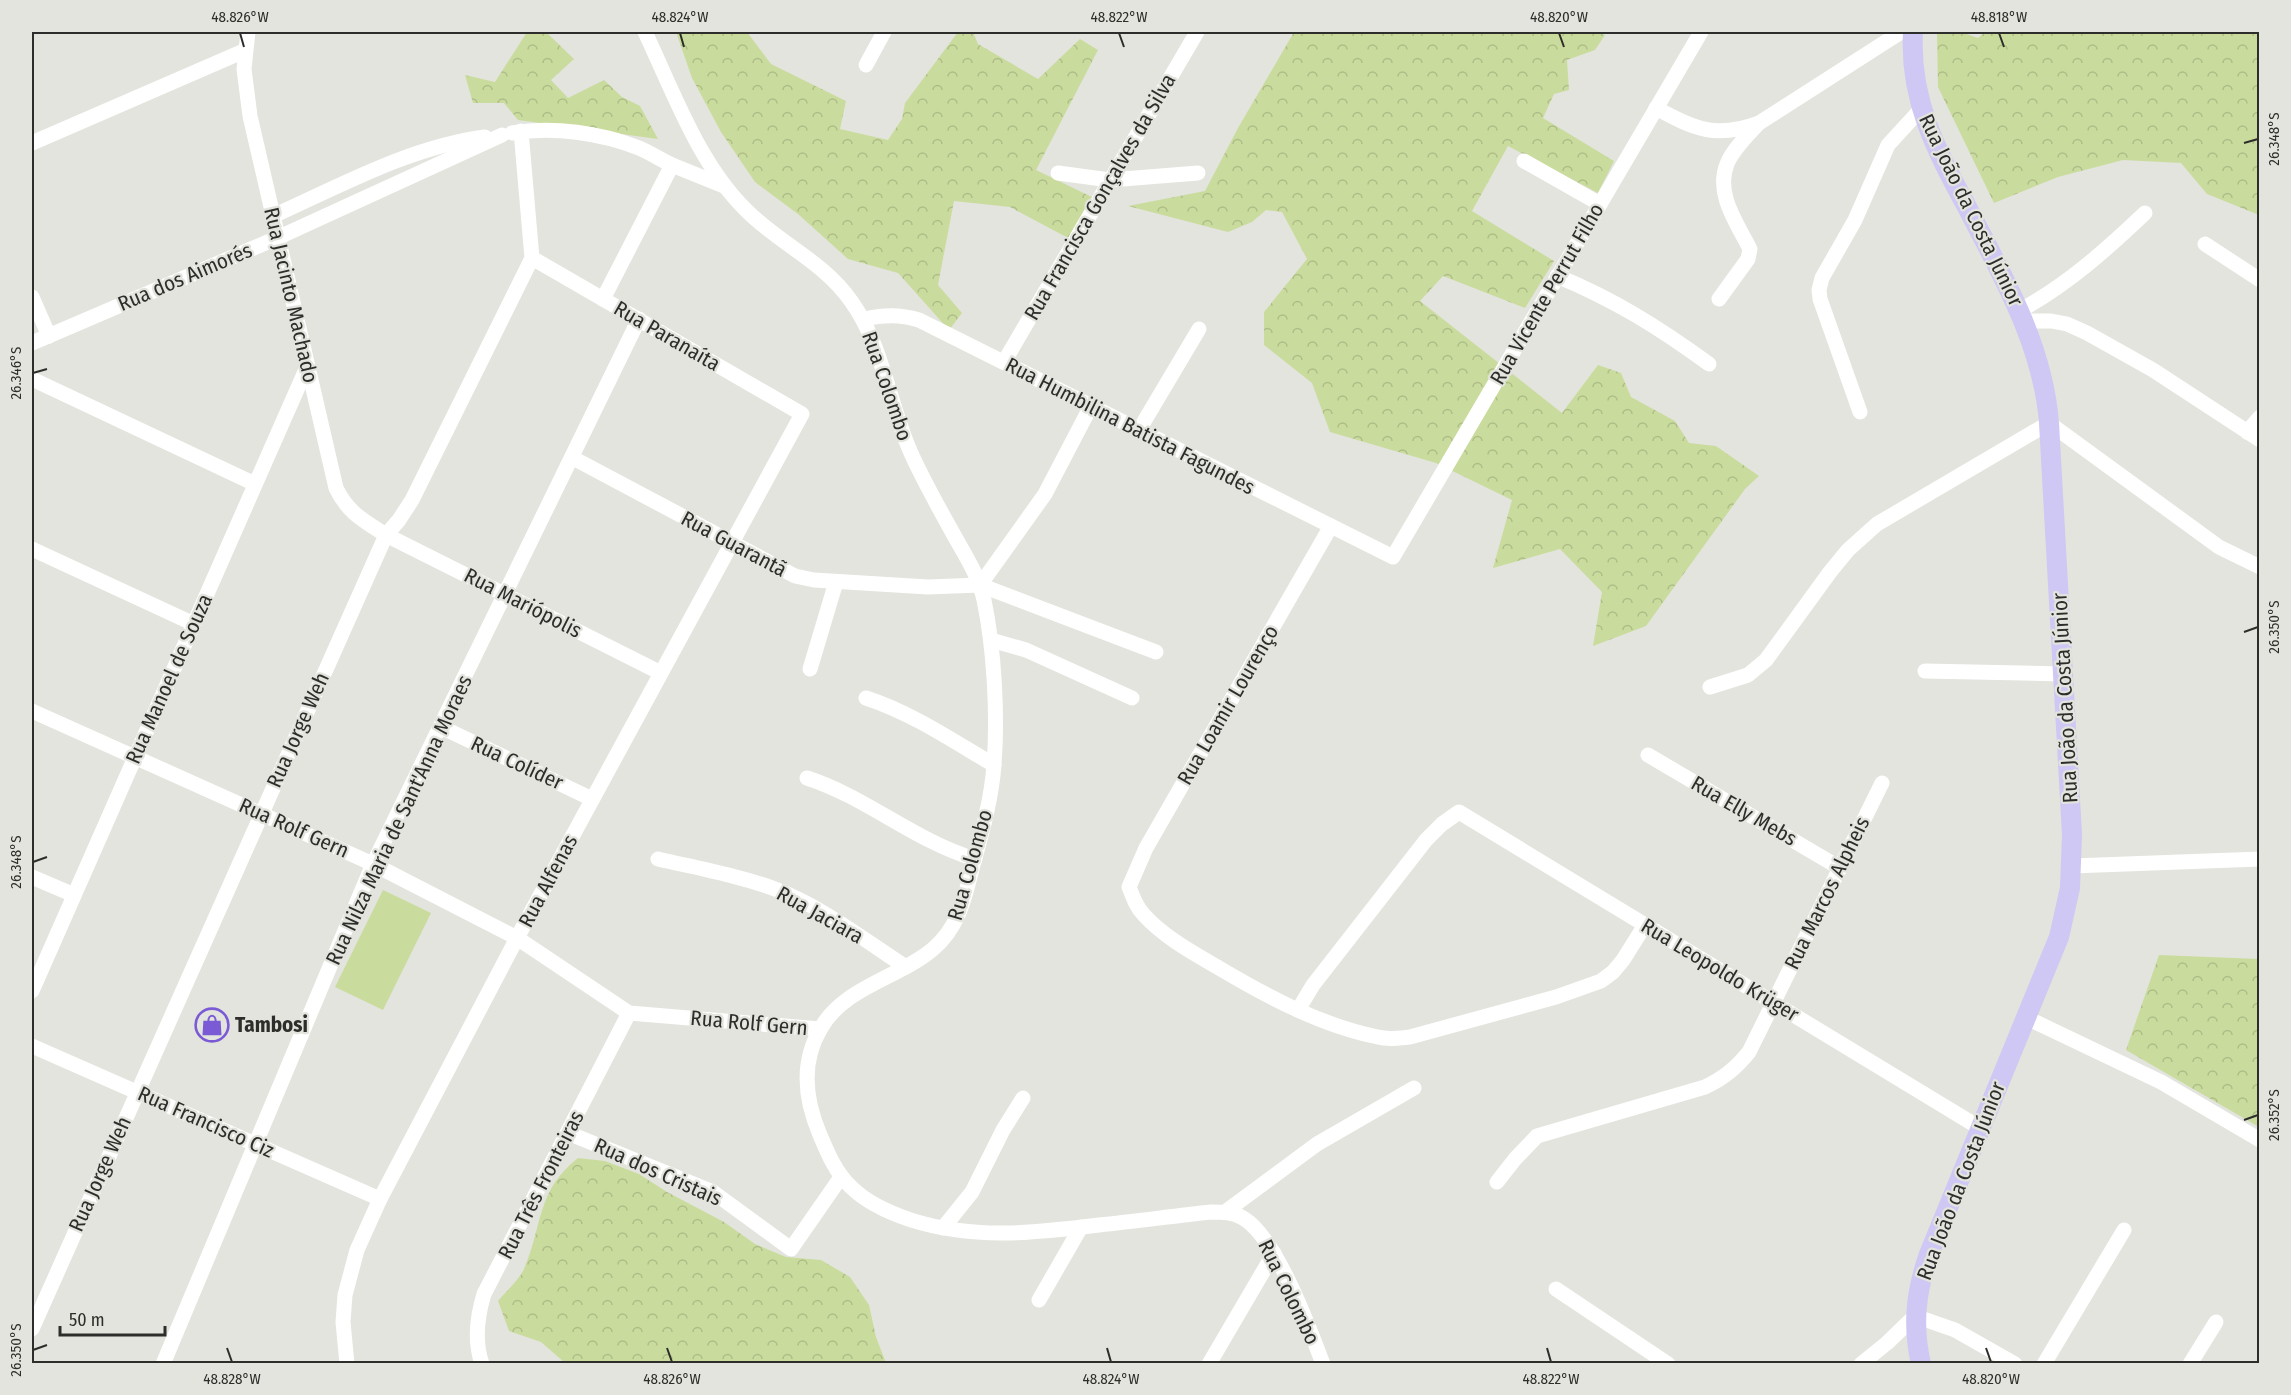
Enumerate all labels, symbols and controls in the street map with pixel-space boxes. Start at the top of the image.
text: 48.826°W [211,8,269,26]
text: 48.824°W [651,8,709,26]
text: 48.822°W [1091,8,1147,26]
text: 48.820°W [1530,8,1588,26]
text: 48.818°W [1971,8,2027,26]
street label: Rua Francisca Gonçalves da Silva [1019,69,1181,325]
street label: Rua João da Costa Júnior [1913,110,2029,311]
text: 26.348°S [2265,112,2283,166]
street label: Rua Vicente Perrut Filho [1484,199,1610,389]
street label: Rua Jacinto Machado [258,205,324,385]
street label: Rua dos Aimorés [114,237,256,317]
street label: Rua Paranaíta [609,295,725,377]
street label: Rua Colombo [856,328,918,444]
text: 26.346°S [7,346,25,400]
street label: Rua Humbilina Batista Fagundes [1001,352,1259,500]
street label: Rua Guarantã [677,505,791,583]
street label: Rua Mariópolis [460,562,586,644]
street label: Rua Manoel de Souza [120,590,218,768]
street label: Rua João da Costa Júnior [2046,591,2083,804]
text: 26.350°S [2265,600,2283,654]
street label: Rua Loamir Lourenço [1172,621,1284,789]
street label: Rua Jorge Weh [261,668,335,792]
street label: Rua Nilza Maria de Sant'Anna Moraes [320,671,478,969]
street label: Rua Colíder [467,730,568,796]
street label: Rua Elly Mebs [1686,770,1802,852]
street label: Rua Rolf Gern [235,792,353,864]
street label: Rua Colombo [942,807,998,923]
street label: Rua Marcos Alpheis [1779,812,1875,974]
street label: Rua Alfenas [513,830,583,932]
text: 26.348°S [7,835,25,889]
street label: Rua Jaciara [772,881,868,949]
street label: Rua Leopoldo Krüger [1636,913,1804,1028]
street label: Rua Rolf Gern [689,1005,809,1041]
shop icon: Tambosi [194,1007,230,1043]
place label: Tambosi [235,1012,308,1038]
street label: Rua João da Costa Júnior [1911,1077,2011,1284]
street label: Rua Francisco Ciz [134,1080,278,1164]
text: 26.352°S [2265,1089,2283,1141]
street label: Rua Três Fronteiras [492,1106,590,1264]
street label: Rua Jorge Weh [63,1112,137,1236]
street label: Rua dos Cristais [590,1132,726,1212]
street label: Rua Colombo [1252,1235,1326,1349]
scale bar [60,1299,165,1337]
text: 50 m [69,1309,105,1331]
text: 26.350°S [7,1323,25,1377]
text: 48.828°W [203,1370,261,1388]
text: 48.826°W [643,1370,701,1388]
text: 48.824°W [1082,1370,1140,1388]
text: 48.822°W [1523,1370,1579,1388]
text: 48.820°W [1962,1370,2020,1388]

